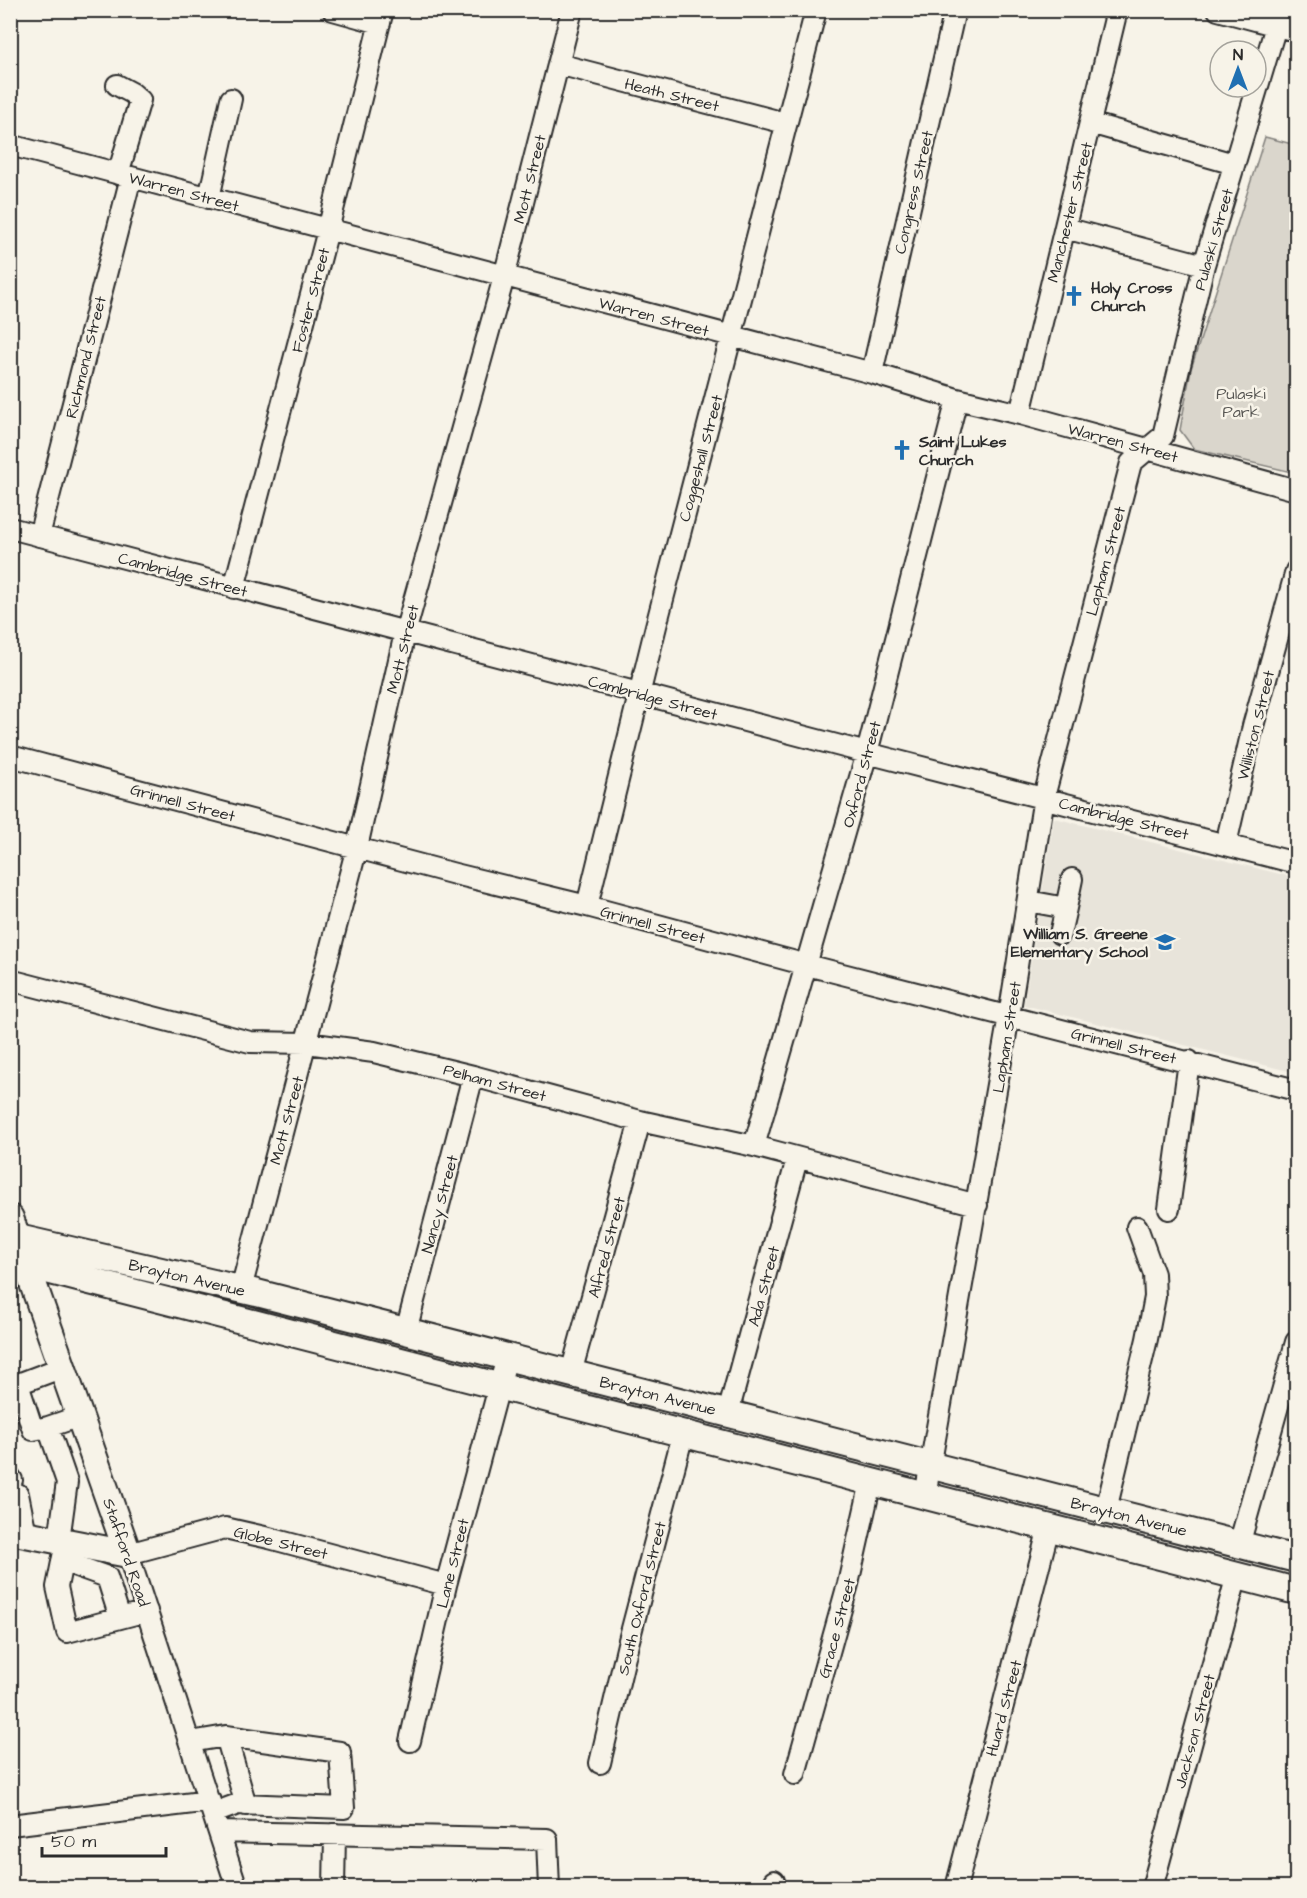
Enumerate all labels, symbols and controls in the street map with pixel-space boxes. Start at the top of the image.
north arrow [1208,39,1268,99]
text: N [1233,44,1243,66]
street label: Heath Street [622,73,722,117]
street label: Congress Street [889,128,940,256]
street label: Mott Street [508,132,552,226]
street label: Manchester Street [1042,139,1098,285]
street label: Warren Street [126,167,242,217]
street label: Pulaski Street [1189,185,1239,293]
street label: Foster Street [286,245,336,355]
place label: Holy Cross Church [1091,277,1173,317]
church icon: Holy Cross Church [1062,284,1086,308]
street label: Warren Street [596,292,712,342]
street label: Richmond Street [60,293,112,421]
park label: Pulaski Park [1216,383,1266,423]
street label: Coggeshall Street [673,392,730,524]
street label: Warren Street [1065,418,1181,468]
place label: Saint Lukes Church [918,431,1006,471]
church icon: Saint Lukes Church [890,438,914,462]
street label: Lapham Street [1081,504,1131,618]
street label: Cambridge Street [115,547,250,604]
street label: Mott Street [381,602,425,696]
street label: Williston Street [1232,668,1280,782]
street label: Cambridge Street [585,670,720,727]
street label: Oxford Street [837,718,887,830]
street label: Grinnell Street [128,778,238,828]
street label: Cambridge Street [1056,792,1191,847]
street label: Grinnell Street [598,900,708,950]
place label: William S. Greene Elementary School [1011,923,1148,964]
school or university icon: William S. Greene Elementary School [1153,930,1177,954]
street label: Lapham Street [987,979,1027,1094]
street label: Grinnell Street [1069,1022,1179,1070]
street label: Pelham Street [441,1059,549,1107]
street label: Mott Street [265,1073,309,1167]
street label: Nancy Street [416,1152,465,1256]
street label: Alfred Street [583,1194,631,1300]
street label: Ada Street [743,1243,785,1329]
street label: Brayton Avenue [126,1254,248,1303]
street label: Brayton Avenue [597,1371,718,1422]
street label: Brayton Avenue [1068,1492,1189,1543]
street label: Stafford Road [97,1495,155,1609]
street label: Lane Street [431,1516,475,1610]
street label: South Oxford Street [612,1519,672,1677]
street label: Globe Street [232,1521,331,1565]
street label: Grace Street [813,1575,861,1681]
street label: Huard Street [981,1657,1028,1759]
street label: Jackson Street [1169,1671,1221,1791]
scale bar [42,1820,166,1858]
text: 50 m [51,1829,96,1854]

